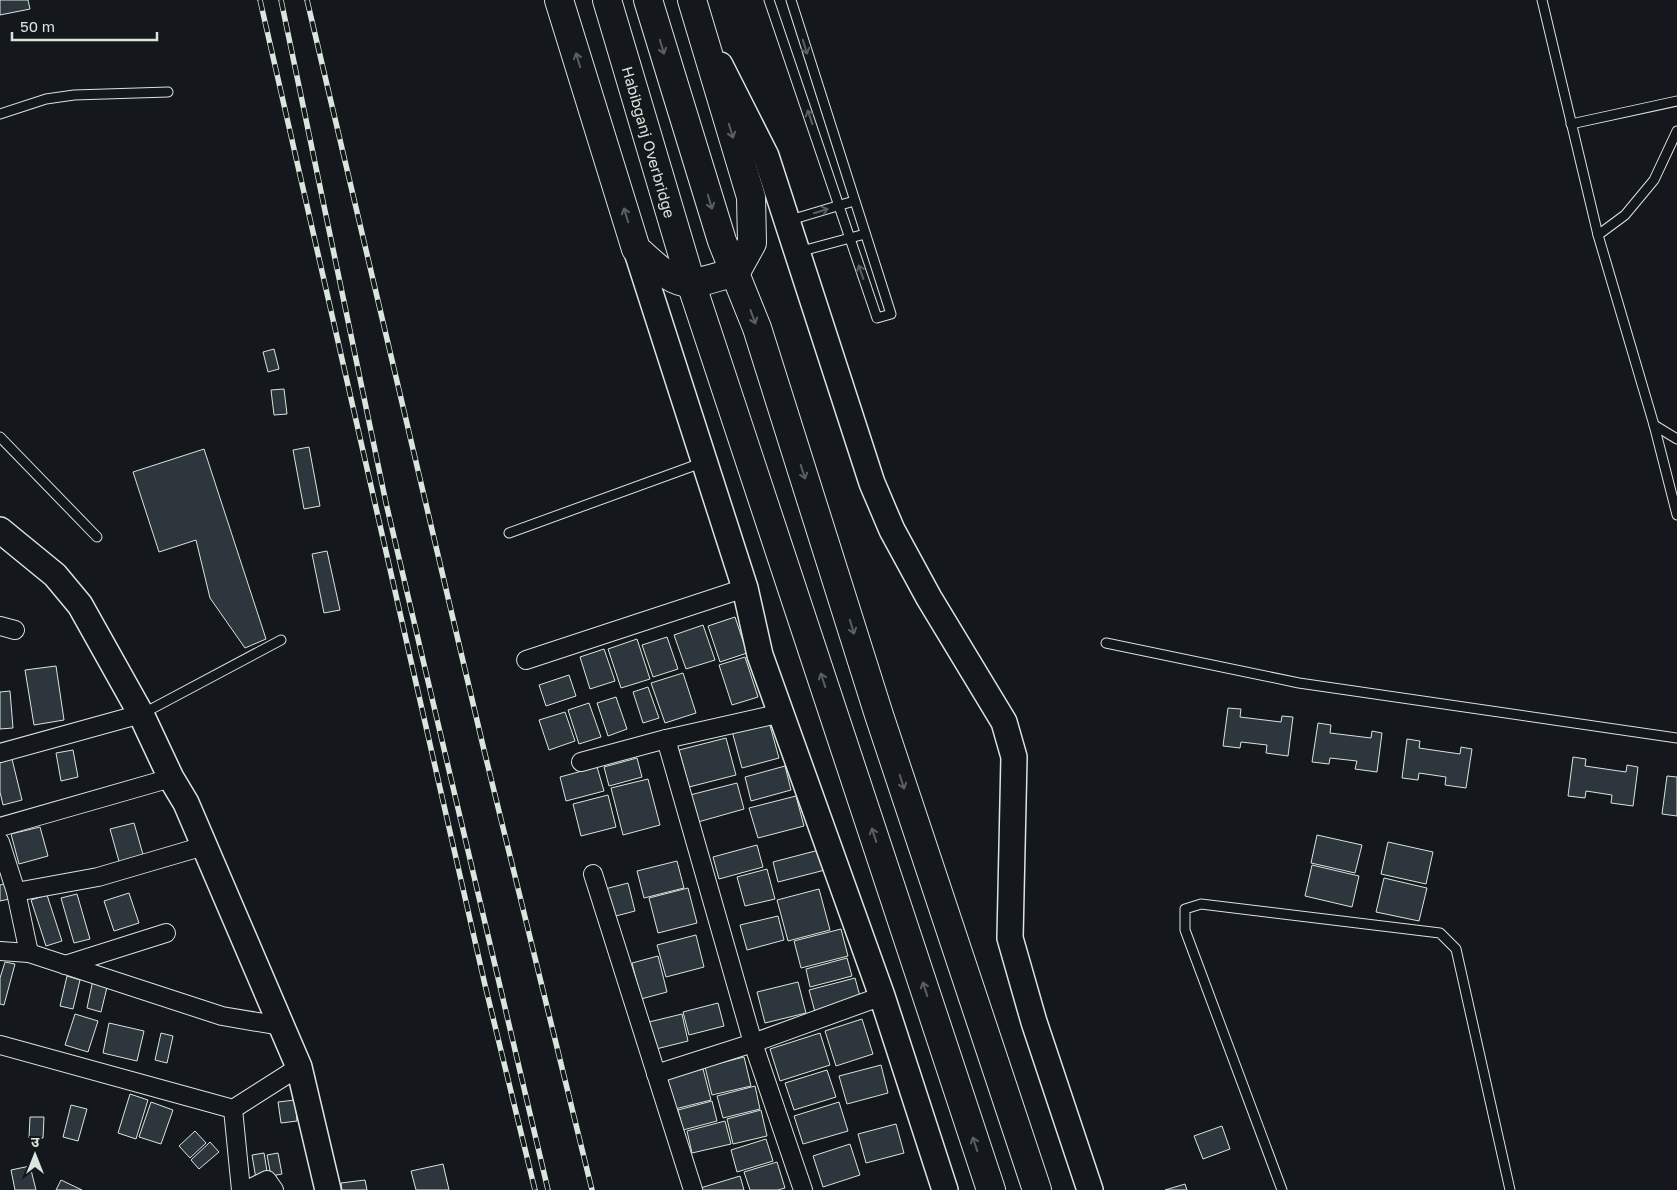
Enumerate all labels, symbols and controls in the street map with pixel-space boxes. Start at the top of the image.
scale bar [12,10,158,42]
text: 50 m [20,17,55,35]
one-way arrow [658,38,668,54]
one-way arrow [801,38,811,54]
one-way arrow [573,52,582,68]
street label: Habibganj Overbridge [619,64,679,220]
one-way arrow [804,110,814,126]
one-way arrow [726,122,736,138]
one-way arrow [706,193,716,209]
one-way arrow [812,206,828,216]
one-way arrow [620,207,630,223]
one-way arrow [856,264,865,280]
one-way arrow [749,309,758,324]
one-way arrow [799,463,809,479]
one-way arrow [848,618,858,634]
one-way arrow [818,673,828,689]
one-way arrow [897,773,907,789]
one-way arrow [869,828,878,843]
one-way arrow [919,982,929,998]
north arrow [10,1130,60,1180]
text: उ [31,1133,40,1150]
one-way arrow [970,1136,980,1152]

